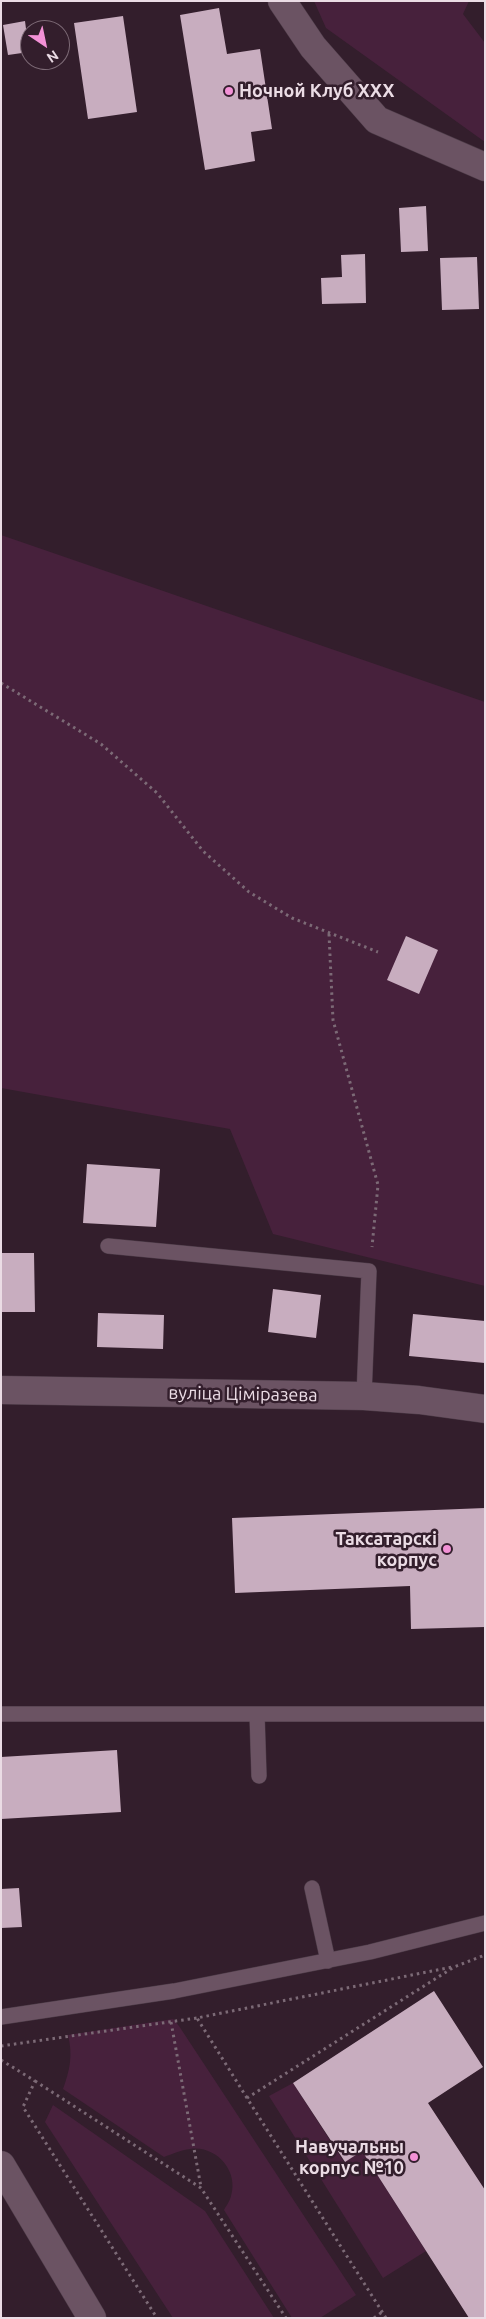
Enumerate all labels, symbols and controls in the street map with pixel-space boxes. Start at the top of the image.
north arrow [20,20,70,70]
text: N [44,47,62,66]
place label: Ночной Клуб ХХХ [239,80,394,102]
marker: Ночной Клуб ХХХ [223,85,235,97]
street label: вуліца Ціміразева [168,1382,318,1406]
place label: Таксатарскі корпус [335,1528,437,1570]
marker: Таксатарскі корпус [441,1543,453,1555]
place label: Навучальны корпус №10 [295,2136,404,2178]
marker: Навучальны корпус №10 [408,2151,420,2163]

